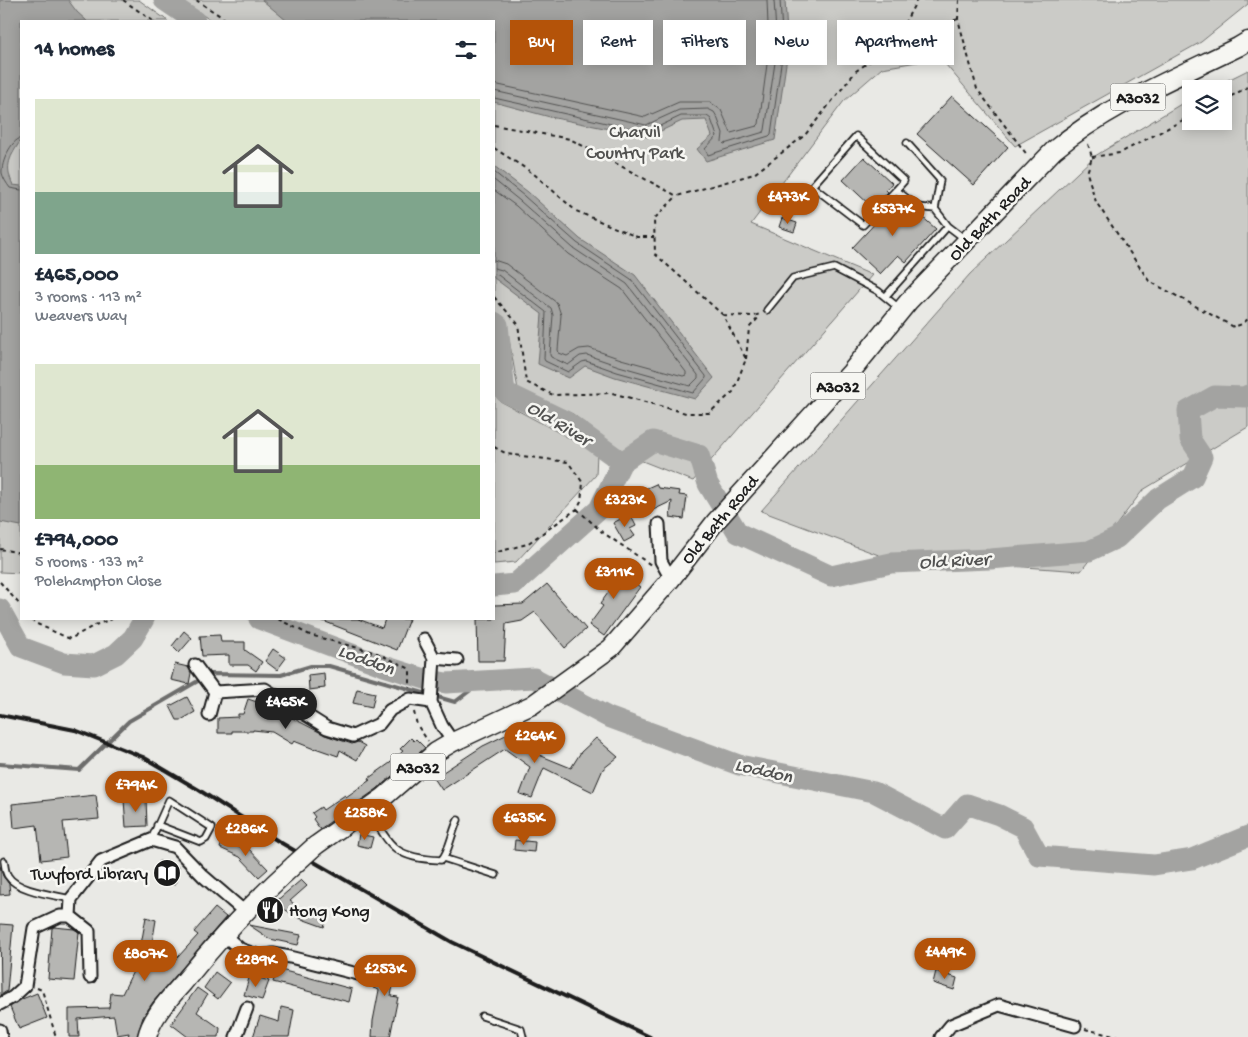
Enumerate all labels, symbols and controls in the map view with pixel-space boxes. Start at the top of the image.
chip: Buy [510,20,573,65]
chip: Rent [583,20,653,65]
chip: Filters [663,20,746,65]
chip: New [756,20,827,65]
chip: Apartment [837,20,954,65]
icon: filters [452,36,480,64]
text: 14 homes [35,38,114,63]
map controls [1182,80,1232,130]
button: layers [1182,80,1232,130]
road number: A3032 [1110,84,1166,110]
park label: Charvil Country Park [586,123,686,165]
icon: home [213,131,303,221]
street label: Old Bath Road [945,172,1037,266]
pin: £473K [753,182,823,225]
text: £473K [768,189,808,208]
pin: £537K [858,194,928,237]
text: £537K [873,201,913,220]
text: £465,000 [35,264,118,289]
text: 3 rooms · 113 m² [35,289,142,308]
text: Weavers Way [35,308,127,327]
road number: A3032 [810,372,866,400]
icon: home [213,396,303,486]
water label: Old River [522,397,598,455]
street label: Old Bath Road [678,471,765,569]
pin: £323K [590,486,660,528]
text: £323K [605,492,645,511]
text: £794,000 [35,529,118,554]
water label: Old River [919,549,994,576]
text: 5 rooms · 133 m² [35,554,144,573]
pin: £311K [579,558,649,600]
text: £311K [595,564,633,583]
text: Polehampton Close [35,573,162,592]
water label: Loddon [335,641,398,682]
pin: £465K [251,688,321,730]
text: £465K [266,694,306,713]
pin: £264K [500,722,570,764]
text: £264K [515,728,555,747]
road number: A3032 [390,754,446,780]
water label: Loddon [732,755,795,790]
pin: £794K [101,770,171,813]
text: £794K [116,777,156,796]
pin: £258K [330,798,400,841]
pin: £635K [489,804,559,846]
text: £258K [345,805,385,824]
text: £635K [504,810,544,829]
pin: £286K [211,814,281,857]
text: £286K [226,821,266,840]
library icon: Twyford Library [152,858,182,888]
place label: Twyford Library [30,865,148,886]
restaurant icon: Hong Kong [255,895,285,925]
place label: Hong Kong [289,902,370,923]
pin: £449K [910,938,980,980]
pin: £807K [110,940,180,982]
text: £449K [925,944,965,963]
text: £807K [124,946,166,965]
pin: £289K [221,946,291,988]
text: £289K [236,952,276,971]
pin: £253K [350,954,420,997]
text: £253K [365,961,405,980]

